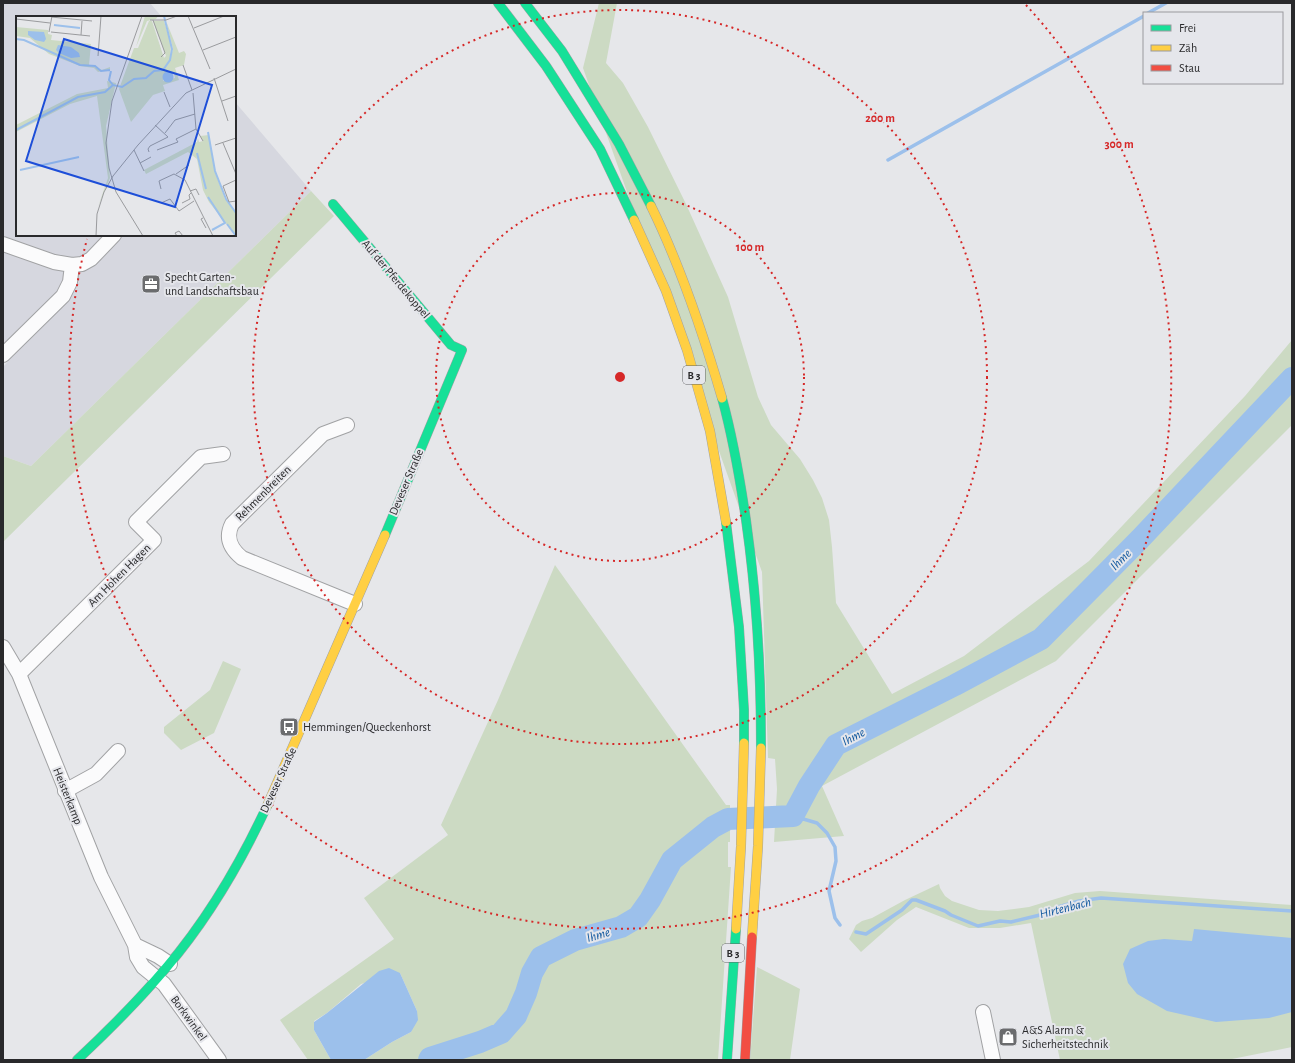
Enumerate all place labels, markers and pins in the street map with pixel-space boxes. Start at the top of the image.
place label: Specht Garten- und Landschaftsbau [165,271,259,297]
office icon: Specht Garten- und Landschaftsbau [140,273,162,295]
centre of rings [613,370,627,384]
bus stop icon: Hemmingen/Queckenhorst [278,716,300,738]
place label: Hemmingen/Queckenhorst [303,721,431,734]
place label: A&S Alarm & Sicherheitstechnik [1022,1024,1109,1050]
shop icon: A&S Alarm & Sicherheitstechnik [997,1026,1019,1048]

